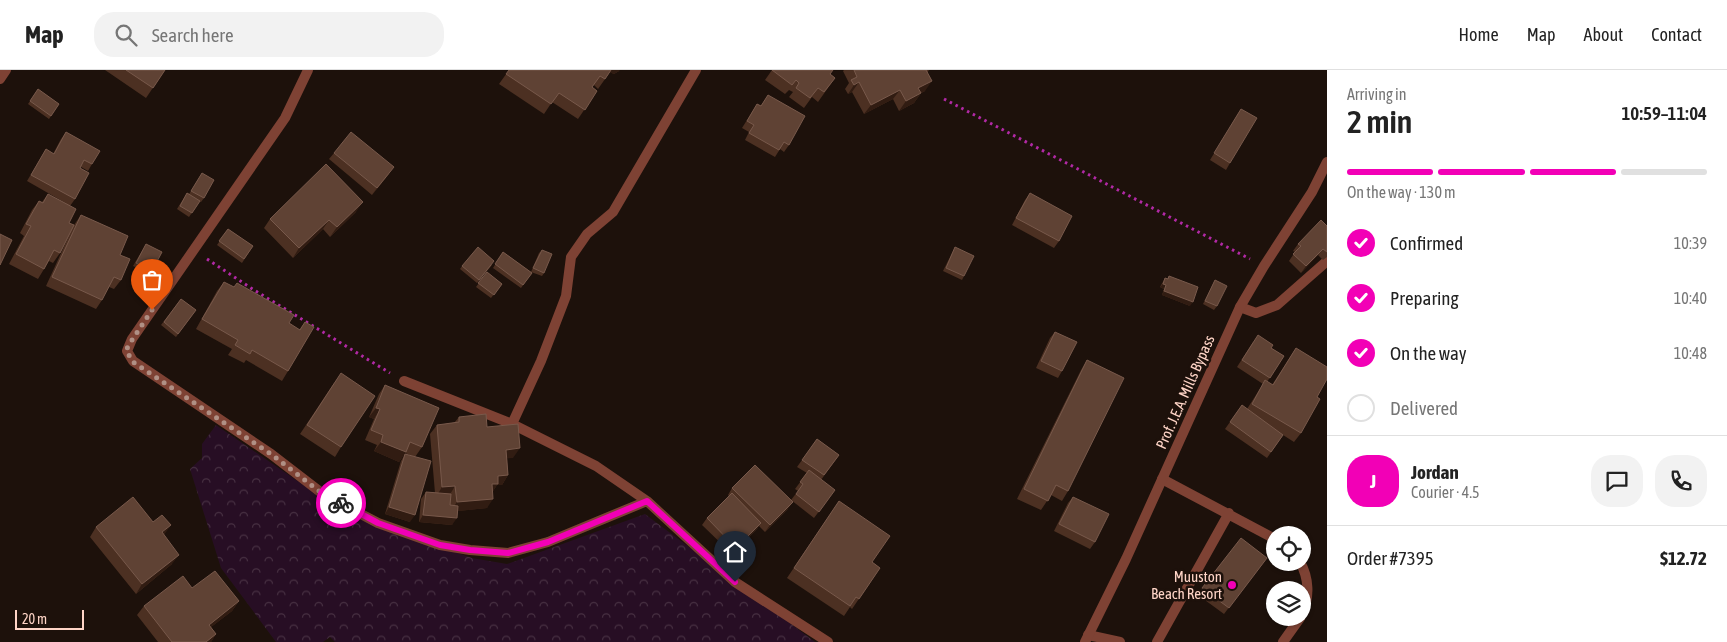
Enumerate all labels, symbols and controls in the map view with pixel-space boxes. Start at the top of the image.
search box [94,12,444,57]
text: Map [25,21,64,48]
icon: search [112,21,140,49]
text: Search here [152,24,234,46]
text: Home [1459,24,1499,45]
text: Map [1527,24,1556,45]
text: About [1584,24,1623,45]
text: Contact [1651,24,1702,45]
text: Arriving in [1347,85,1407,103]
text: 10:59–11:04 [1621,102,1707,124]
text: 2 min [1347,103,1412,140]
text: On the way · 130 m [1347,183,1456,201]
icon: check [1347,229,1375,257]
text: Confirmed [1390,232,1463,254]
text: 10:39 [1674,234,1707,252]
pin [131,259,173,310]
icon: bag [138,266,166,294]
icon: check [1347,284,1375,312]
text: Preparing [1390,287,1459,309]
text: 10:40 [1674,289,1707,307]
street label: Prof. J.E.A. Mills Bypass [1152,332,1218,452]
icon: check [1347,339,1375,367]
text: On the way [1390,342,1467,364]
text: 10:48 [1674,344,1707,362]
text: Delivered [1390,397,1458,419]
button: chat [1591,455,1643,507]
button: phone [1655,455,1707,507]
text: Jordan [1411,461,1459,483]
text: J [1370,470,1376,492]
courier [316,478,366,528]
text: Courier · 4.5 [1411,483,1480,501]
icon: bike [327,489,355,517]
map controls [1266,526,1311,626]
button: locate [1266,526,1311,571]
pin [714,531,756,582]
icon: home [721,538,749,566]
text: Order #7395 [1347,547,1434,569]
text: $12.72 [1660,547,1707,569]
place label: Muuston Beach Resort [1151,568,1222,602]
marker: Muuston Beach Resort [1226,579,1238,591]
button: layers [1266,581,1311,626]
scale bar [15,607,84,630]
text: 20 m [22,611,47,627]

